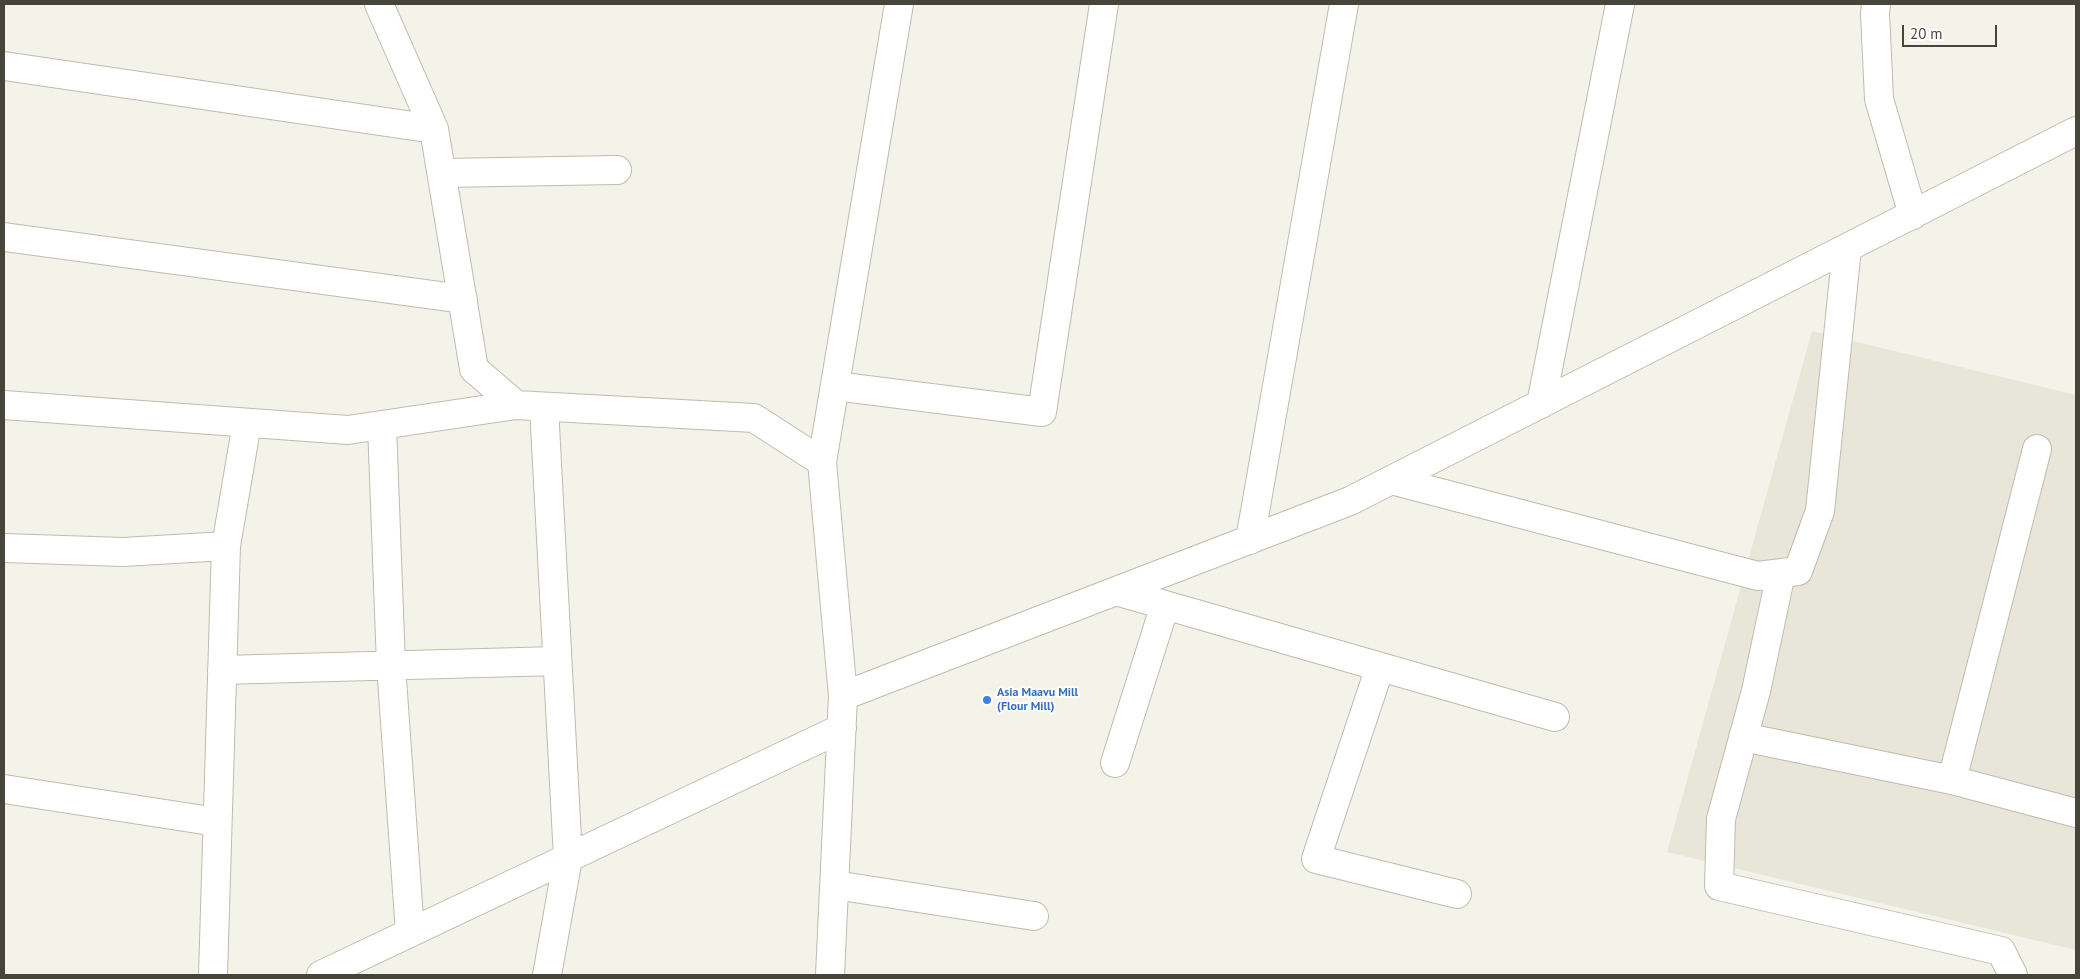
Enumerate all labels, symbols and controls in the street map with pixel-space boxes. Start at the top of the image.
scale bar [1905,15,2000,47]
text: 20 m [1910,24,1943,43]
place label: Asia Maavu Mill (Flour Mill) [997,686,1078,714]
marker: Asia Maavu Mill (Flour Mill) [981,694,993,706]

